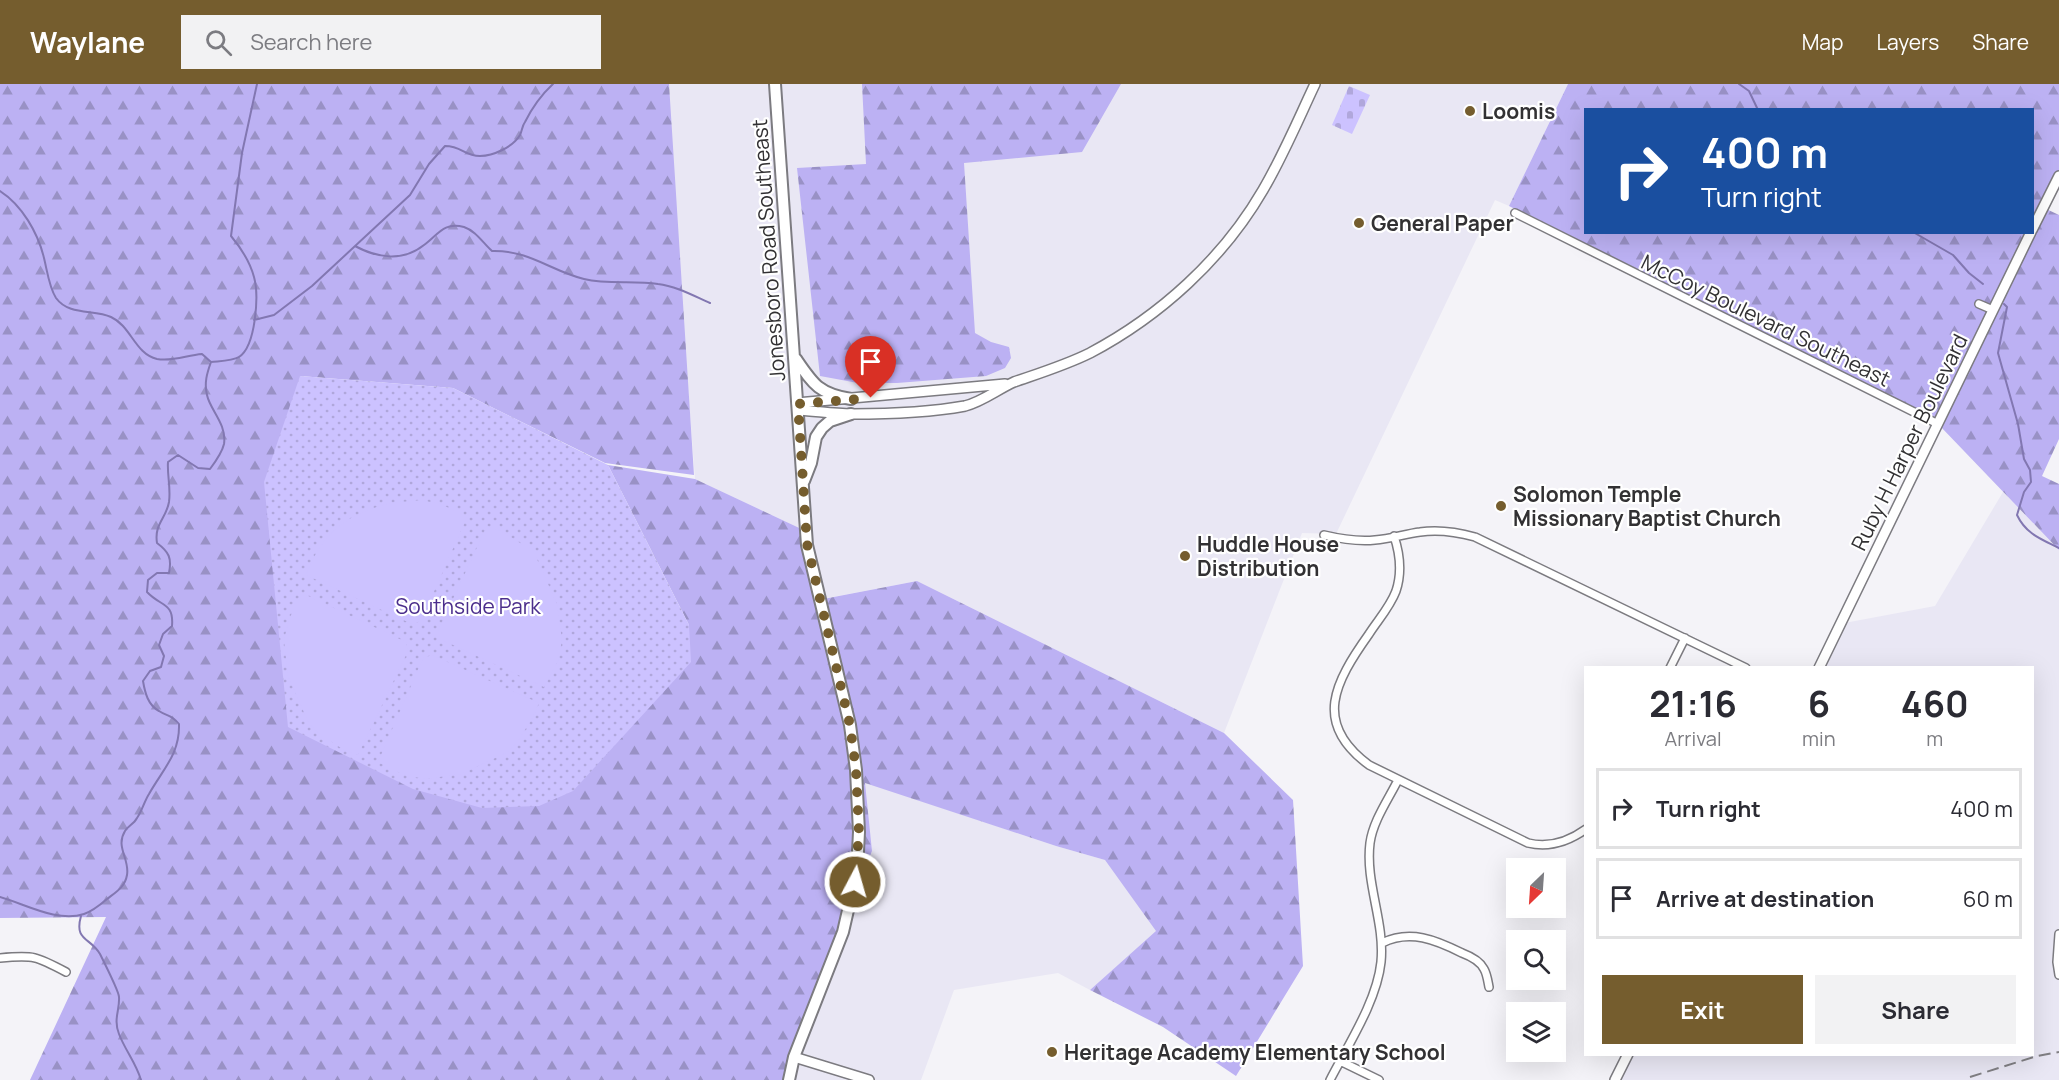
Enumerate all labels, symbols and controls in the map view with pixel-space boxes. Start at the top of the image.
search box [181,15,601,69]
text: Waylane [30,23,145,61]
icon: search [202,26,235,59]
text: Search here [250,27,372,57]
text: Map [1802,28,1843,56]
text: Layers [1876,28,1939,56]
text: Share [1972,28,2029,56]
place label: Loomis [1482,97,1555,125]
marker: Loomis [1463,104,1477,118]
street label: Jonesboro Road Southeast [745,118,791,382]
text: 400 m [1701,123,1828,181]
icon: right [1602,132,1680,210]
text: Turn right [1701,178,1822,215]
place label: General Paper [1371,209,1514,237]
marker: General Paper [1352,216,1366,230]
street label: McCoy Boulevard Southeast [1637,247,1895,393]
street label: Ruby H Harper Boulevard [1844,329,1974,555]
pin [845,336,896,398]
icon: arrive [854,345,887,378]
place label: Solomon Temple Missionary Baptist Church [1513,480,1781,532]
marker: Solomon Temple Missionary Baptist Church [1494,499,1508,513]
place label: Huddle House Distribution [1197,530,1339,582]
marker: Huddle House Distribution [1178,549,1192,563]
park label: Southside Park [395,592,541,620]
text: 21:16 [1649,679,1737,728]
text: 6 [1808,679,1830,728]
text: 460 [1901,679,1969,728]
text: Arrival [1664,725,1722,752]
text: min [1802,725,1836,752]
text: m [1926,725,1943,752]
icon: right [1605,792,1638,825]
text: Turn right [1656,794,1761,824]
text: 400 m [1950,794,2013,824]
position arrow [823,850,887,914]
north arrow [1506,858,1566,918]
map controls [1506,858,1566,1062]
icon: arrive [1605,882,1638,915]
text: Arrive at destination [1656,884,1874,914]
text: 60 m [1963,884,2013,914]
button: search [1506,930,1566,990]
button: Exit [1602,975,1803,1044]
button: Share [1815,975,2016,1044]
button: layers [1506,1002,1566,1062]
place label: Heritage Academy Elementary School [1064,1038,1446,1066]
marker: Heritage Academy Elementary School [1045,1045,1059,1059]

